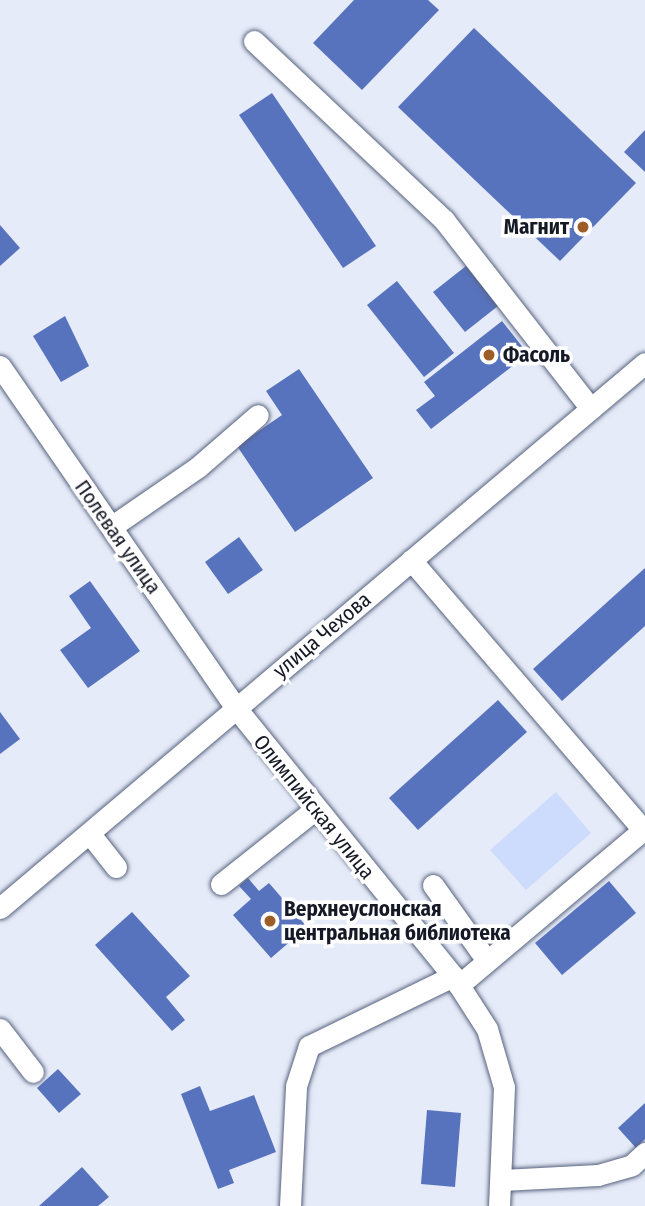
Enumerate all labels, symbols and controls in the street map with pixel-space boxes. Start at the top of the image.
place label: Магнит [504,214,569,240]
marker: Магнит [575,219,591,235]
place label: Фасоль [503,342,570,368]
marker: Фасоль [481,347,497,363]
street label: Полевая улица [69,475,167,599]
street label: улица Чехова [268,587,376,683]
street label: Олимпийская улица [248,730,380,884]
place label: Верхнеуслонская центральная библиотека [284,896,511,946]
marker: Верхнеуслонская центральная библиотека [262,913,278,929]

